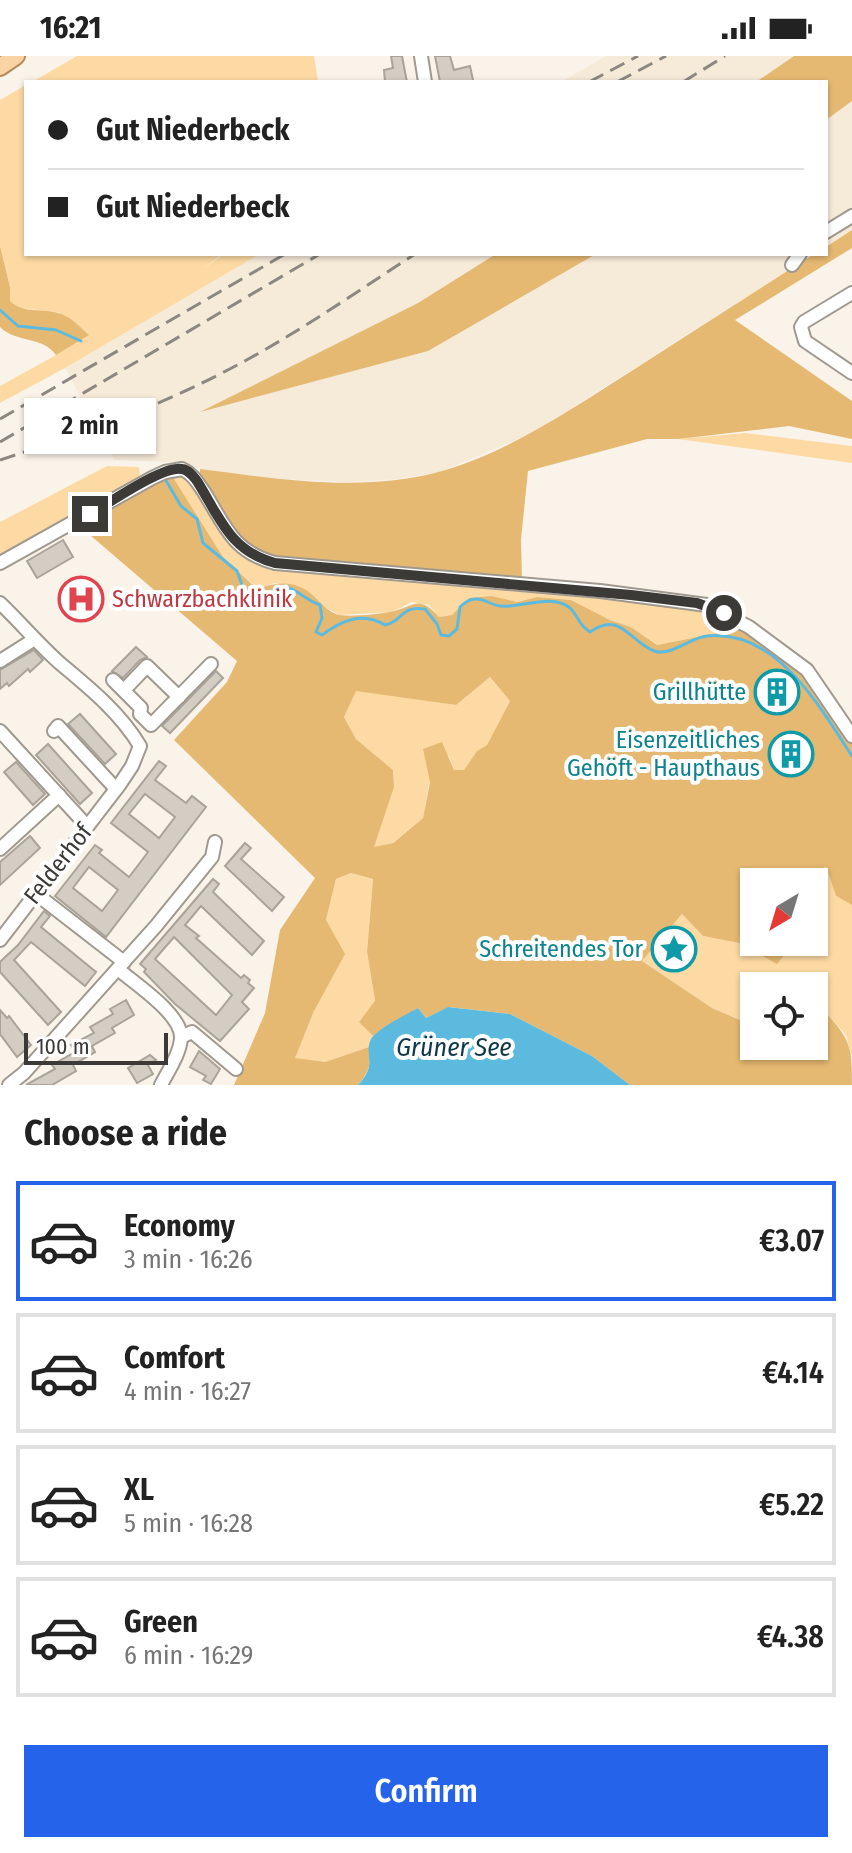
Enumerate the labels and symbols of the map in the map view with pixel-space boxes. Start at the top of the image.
callout: 2 min [24,398,156,454]
route end [72,496,108,532]
hospital icon: Schwarzbachklinik [57,575,105,623]
place label: Schwarzbachklinik [112,585,293,613]
route start [706,595,742,631]
building icon: Grillhütte [753,668,801,716]
place label: Grillhütte [653,678,746,706]
place label: Eisenzeitliches Gehöft - Haupthaus [567,726,760,782]
building icon: Eisenzeitliches Gehöft - Haupthaus [767,730,815,778]
street label: Felderhof [18,817,99,909]
north arrow [740,868,828,956]
place icon: Schreitendes Tor [650,925,698,973]
place label: Schreitendes Tor [479,935,644,963]
scale bar [24,1029,168,1065]
water label: Grüner See [396,1032,512,1063]

